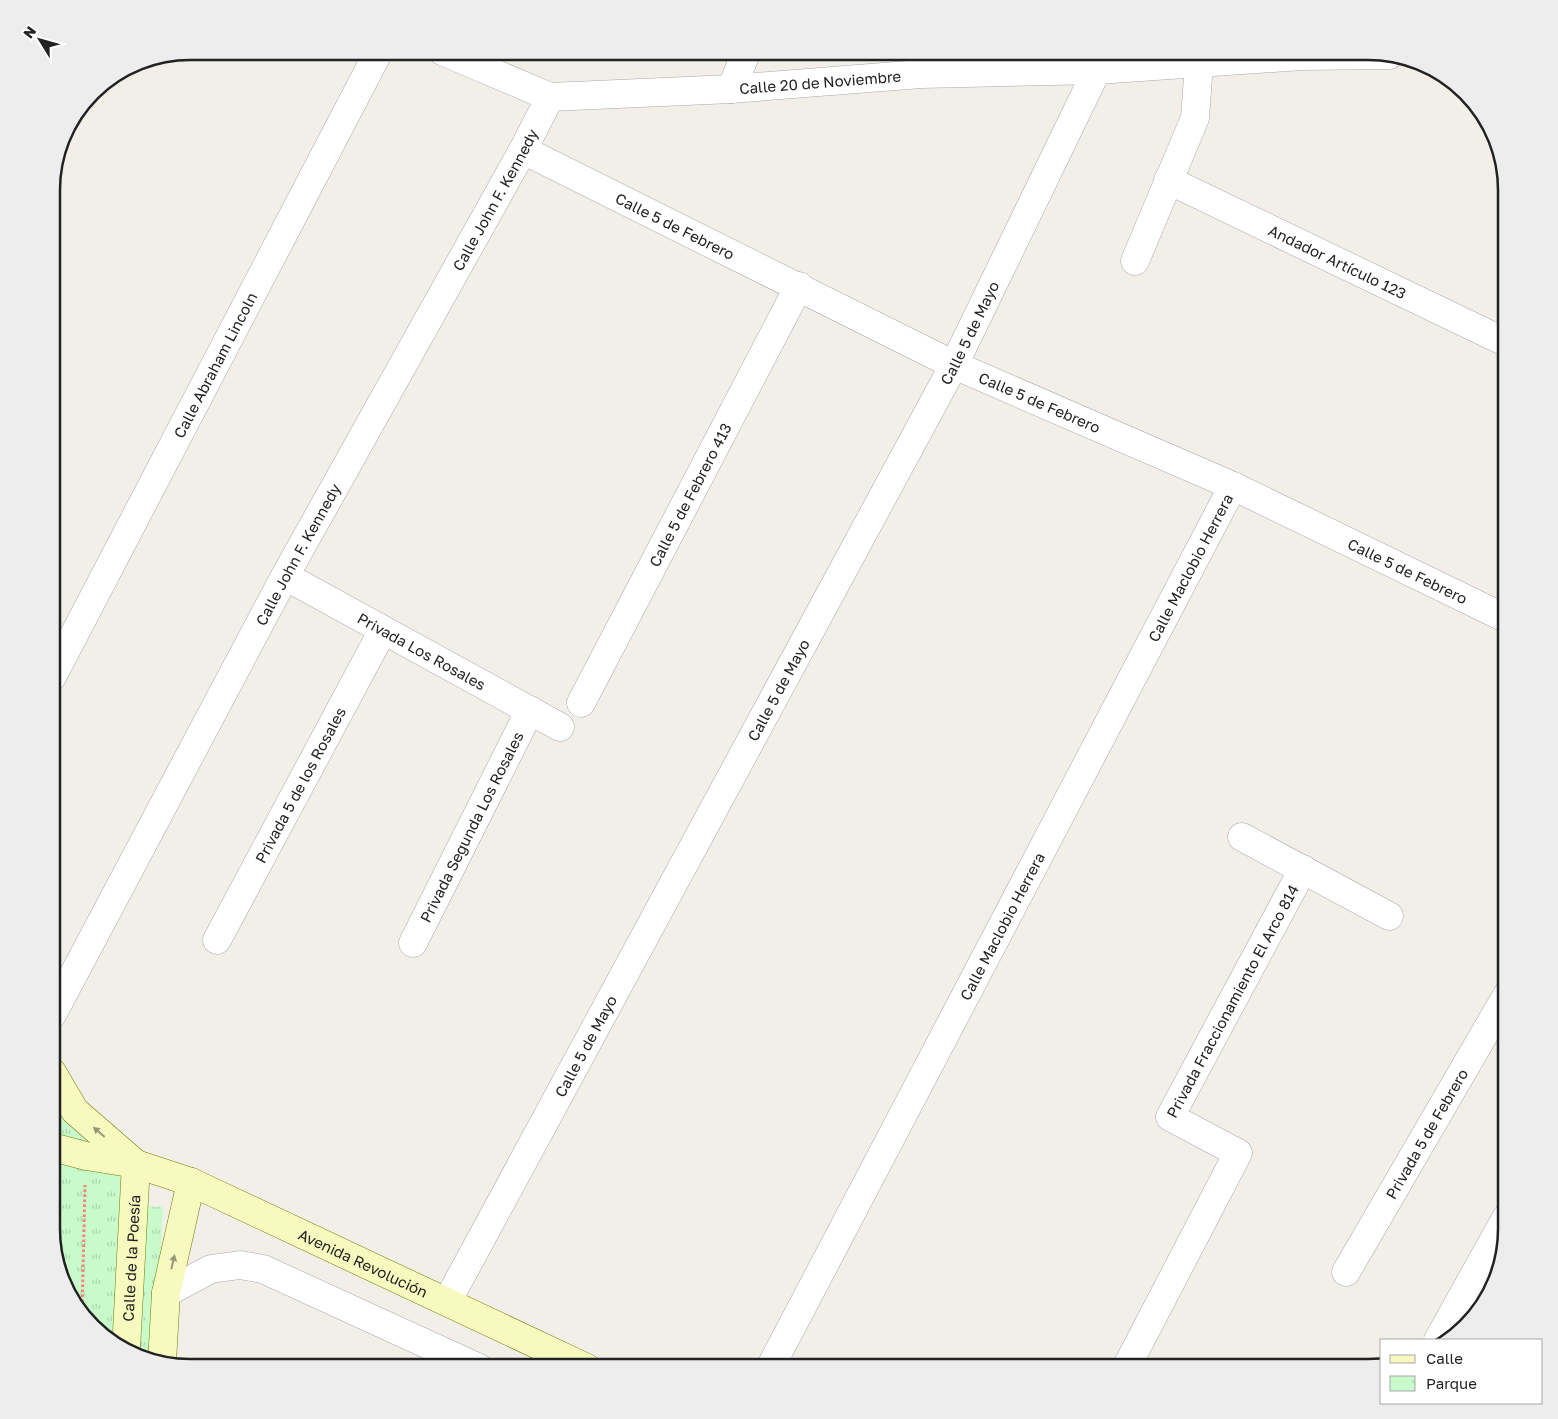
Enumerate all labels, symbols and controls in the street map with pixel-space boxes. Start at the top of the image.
north arrow [15,15,65,65]
text: N [19,23,39,41]
street label: Calle 20 de Noviembre [739,67,902,97]
street label: Calle John F. Kennedy [449,125,542,274]
street label: Calle 5 de Febrero [613,189,738,263]
street label: Andador Artículo 123 [1266,221,1409,302]
street label: Calle 5 de Mayo [936,278,1002,388]
street label: Calle Abraham Lincoln [170,289,260,441]
street label: Calle 5 de Febrero [976,368,1103,436]
street label: Calle 5 de Febrero 413 [645,420,735,570]
street label: Calle John F. Kennedy [251,480,344,628]
street label: Calle Maclobio Herrera [1144,491,1236,645]
street label: Calle 5 de Febrero [1345,534,1470,607]
street label: Privada Los Rosales [354,609,489,694]
street label: Calle 5 de Mayo [743,636,813,744]
street label: Privada 5 de los Rosales [251,704,349,866]
street label: Privada Segunda Los Rosales [416,728,527,925]
street label: Calle Maclobio Herrera [956,849,1048,1003]
street label: Privada Fraccionamiento El Arco 814 [1162,881,1302,1121]
street label: Calle 5 de Mayo [551,992,620,1100]
street label: Privada 5 de Febrero [1382,1065,1471,1202]
one-way arrow [94,1126,106,1138]
street label: Calle de la Poesía [119,1194,143,1322]
street label: Avenida Revolución [296,1225,431,1301]
one-way arrow [169,1254,177,1269]
legend [1380,1339,1543,1404]
text: Calle [1426,1349,1463,1367]
text: Parque [1426,1374,1477,1392]

